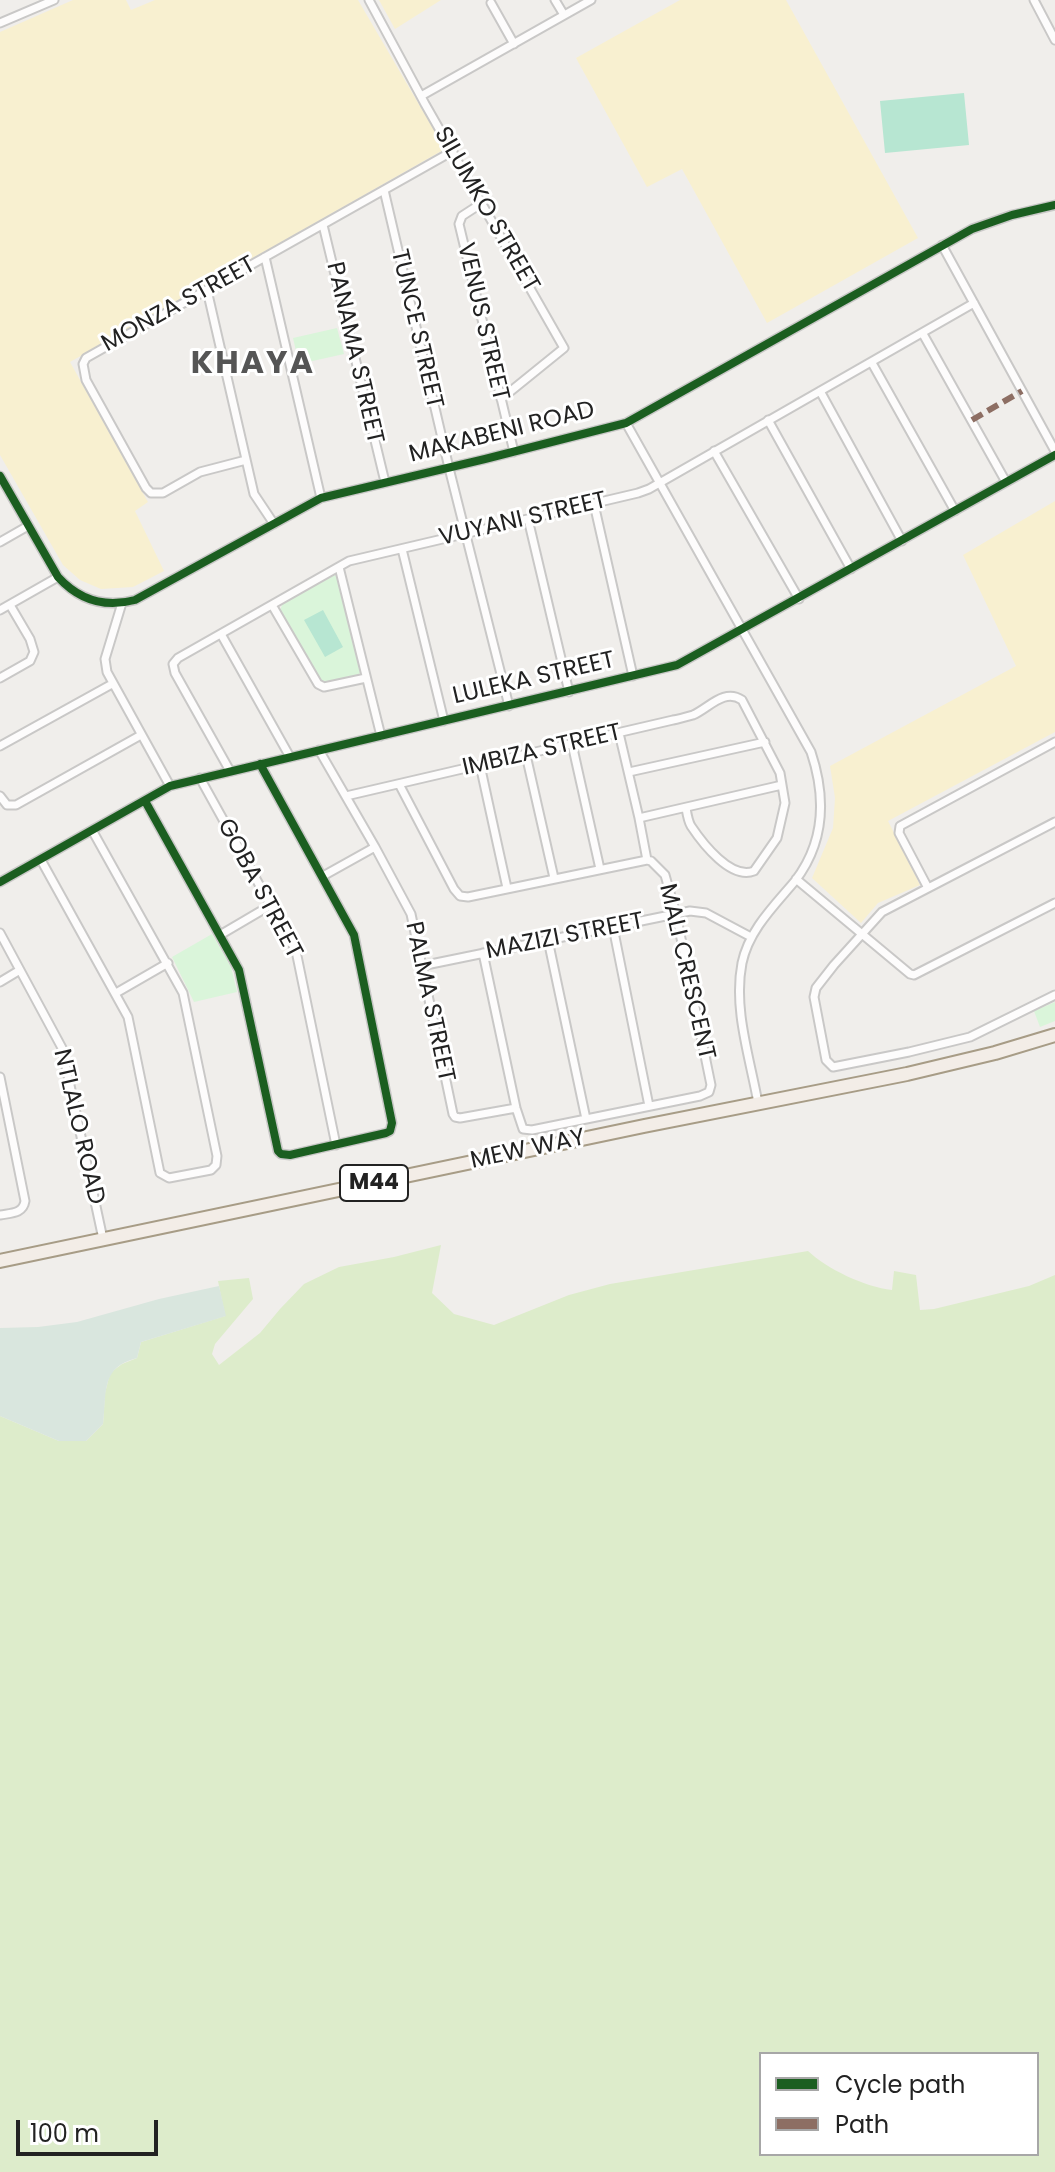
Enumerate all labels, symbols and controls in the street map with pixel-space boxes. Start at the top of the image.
street label: SILUMKO STREET [427,122,545,298]
street label: VENUS STREET [450,240,514,404]
street label: TUNCE STREET [384,247,448,411]
street label: MONZA STREET [97,251,261,359]
street label: PANAMA STREET [319,259,389,447]
district label: KHAYA [191,346,315,384]
street label: MAKABENI ROAD [406,396,598,470]
street label: VUYANI STREET [436,487,610,553]
street label: LULEKA STREET [450,646,618,712]
street label: IMBIZA STREET [460,719,624,783]
street label: GOBA STREET [210,814,308,964]
street label: MALI CRESCENT [652,881,720,1063]
street label: MAZIZI STREET [484,908,646,966]
street label: PALMA STREET [398,919,460,1085]
street label: NTLALO ROAD [46,1046,110,1208]
street label: MEW WAY [468,1124,588,1176]
road number: M44 [340,1165,408,1201]
legend [759,2052,1039,2156]
text: Cycle path [835,2068,965,2101]
scale bar [20,2104,162,2154]
text: Path [835,2108,889,2141]
text: 100 m [30,2117,99,2150]

